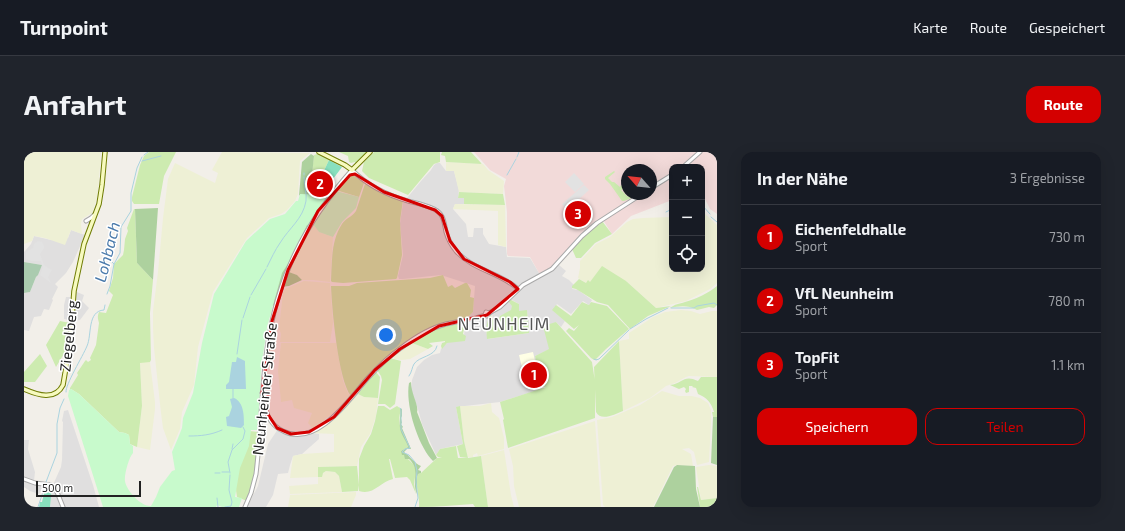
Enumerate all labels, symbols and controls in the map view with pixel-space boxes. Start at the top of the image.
text: Turnpoint [20,16,108,39]
text: Karte [913,19,948,36]
text: Route [970,19,1007,36]
text: Gespeichert [1029,19,1105,36]
button: Route [1026,86,1101,123]
text: Anfahrt [24,87,127,121]
north arrow [621,164,657,200]
map controls [669,164,705,272]
button: + [669,164,705,200]
text: In der Nähe [757,168,848,188]
pin: 2 [307,169,333,199]
text: 3 Ergebnisse [1010,170,1085,186]
pin: 3 [565,199,591,229]
button: − [669,200,705,236]
water label: Lohbach [90,220,123,284]
text: Eichenfeldhalle [795,220,906,238]
text: 1 [767,229,773,245]
text: 730 m [1049,229,1085,245]
button: locate [669,236,705,272]
text: Sport [795,238,827,254]
text: VfL Neunheim [795,284,894,302]
text: 2 [766,293,774,309]
text: 780 m [1048,293,1085,309]
street label: Ziegelberg [55,299,81,373]
text: Sport [795,302,827,318]
district label: NEUNHEIM [457,313,551,333]
street label: Neunheimer Straße [248,322,280,456]
your location [376,325,396,345]
text: TopFit [795,348,839,366]
text: 3 [766,357,774,373]
text: 1.1 km [1051,357,1085,373]
pin: 1 [521,360,547,390]
text: Sport [795,366,827,382]
button: Speichern [757,408,917,445]
button: Teilen [925,408,1085,445]
scale bar [36,479,141,498]
text: 500 m [42,481,73,494]

